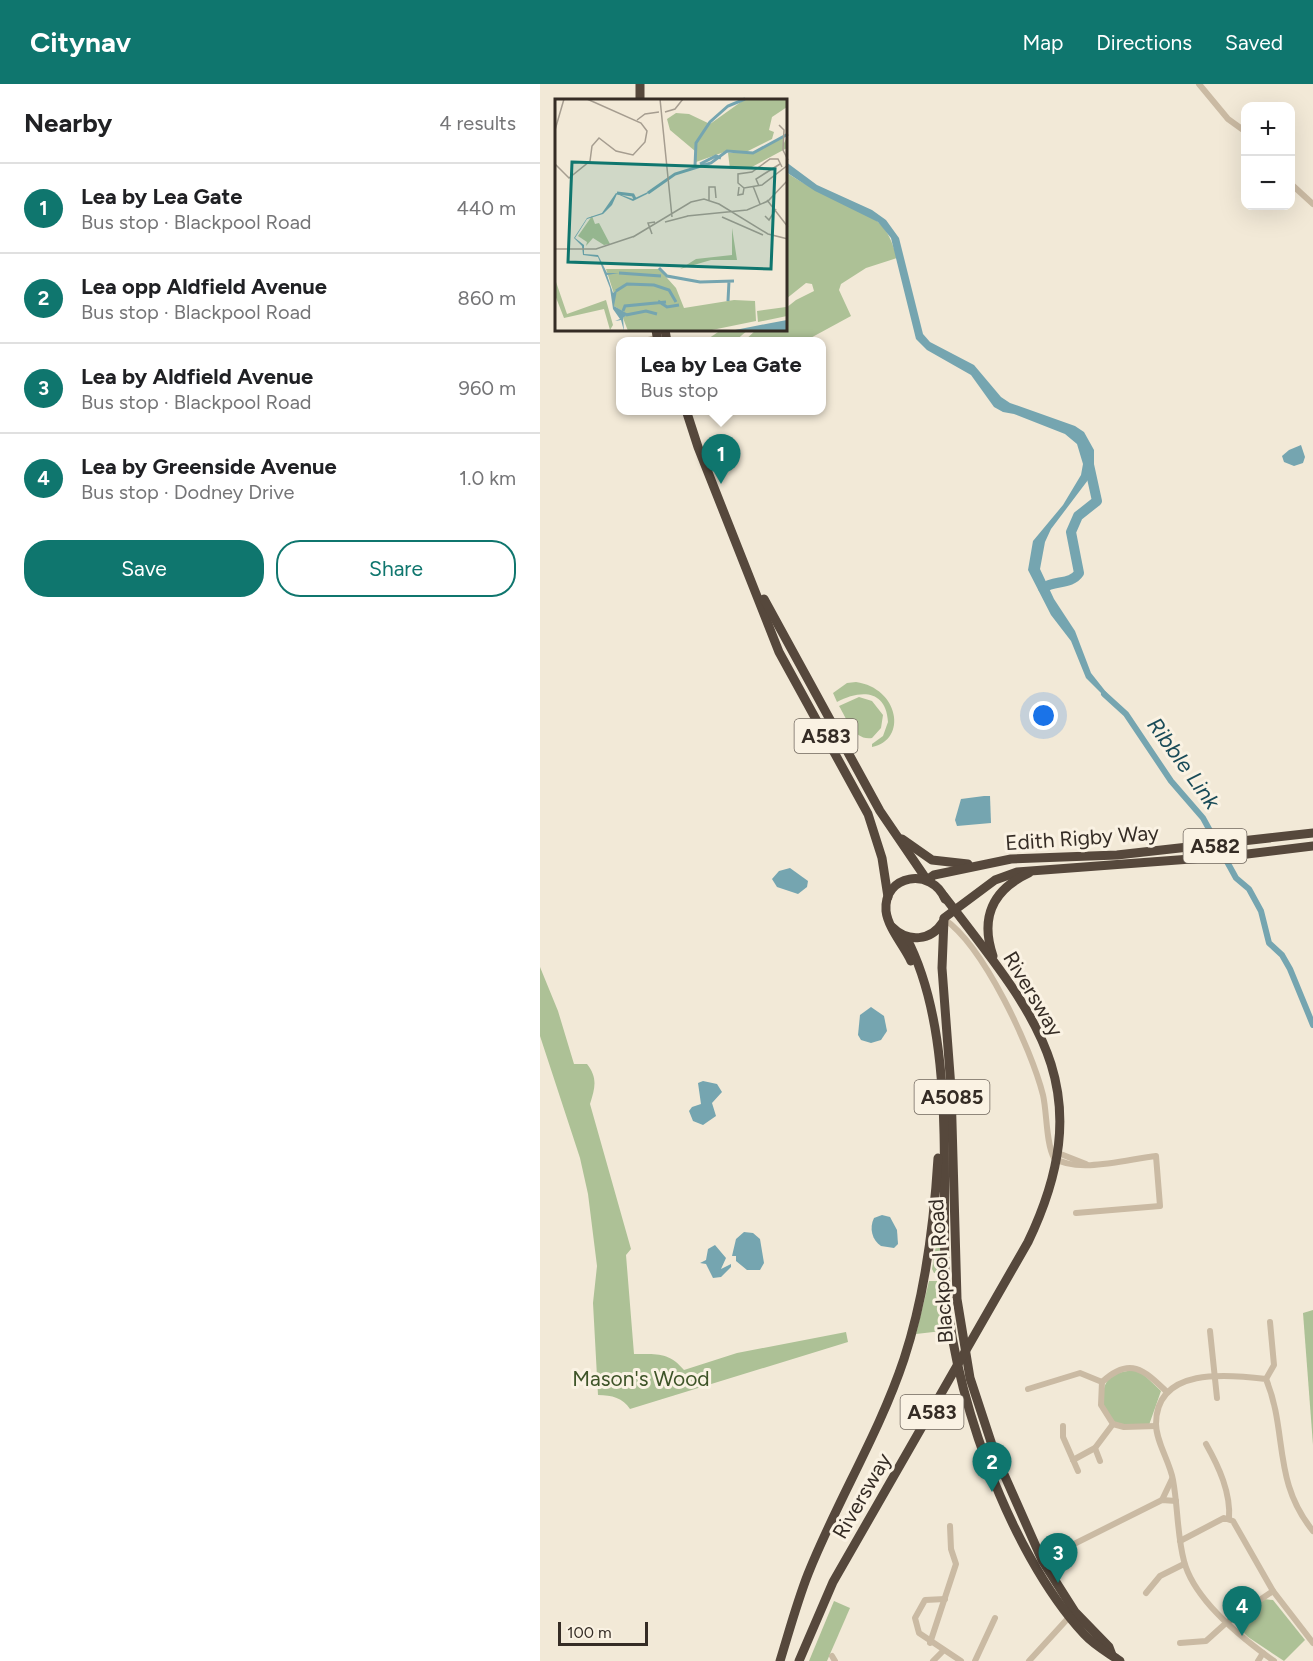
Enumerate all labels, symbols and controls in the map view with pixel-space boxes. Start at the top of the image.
text: Citynav [30,25,131,59]
text: Map [1022,30,1063,55]
text: Directions [1096,30,1192,55]
text: Saved [1225,30,1283,55]
inset map [555,99,788,332]
map controls [1241,102,1295,210]
button: + [1241,102,1295,156]
text: Nearby [24,107,112,139]
text: 4 results [439,111,516,135]
button: − [1241,156,1295,210]
text: Lea by Lea Gate [81,183,242,210]
text: 1 [39,196,48,220]
text: 440 m [456,196,516,220]
text: Bus stop · Blackpool Road [81,210,312,234]
text: Lea opp Aldfield Avenue [81,273,327,300]
text: 2 [38,286,49,310]
text: 860 m [458,286,516,310]
text: Bus stop · Blackpool Road [81,300,312,324]
popup [616,337,826,415]
text: Lea by Lea Gate [640,351,802,378]
text: Lea by Aldfield Avenue [81,363,313,390]
text: 3 [38,376,49,400]
text: 960 m [459,376,516,400]
text: Bus stop [640,378,718,402]
text: Bus stop · Blackpool Road [81,390,312,414]
pin: 1 [702,434,741,484]
text: Lea by Greenside Avenue [81,453,337,480]
text: 4 [37,466,50,490]
text: 1.0 km [459,466,516,490]
text: Bus stop · Dodney Drive [81,480,294,504]
button: Save [24,540,264,597]
button: Share [276,540,516,597]
your location [1029,701,1058,730]
water label: Ribble Link [1141,712,1227,815]
road number: A583 [794,719,858,753]
street label: Edith Rigby Way [1004,820,1160,855]
road number: A582 [1184,829,1246,863]
street label: Riversway [998,947,1069,1041]
road number: A5085 [914,1080,990,1114]
street label: Blackpool Road [923,1198,958,1344]
park label: Mason's Wood [572,1366,710,1391]
road number: A583 [900,1395,964,1429]
pin: 2 [972,1442,1012,1492]
street label: Riversway [827,1448,896,1543]
pin: 3 [1038,1534,1078,1583]
pin: 4 [1222,1586,1262,1636]
scale bar [558,1619,648,1646]
text: 100 m [567,1623,612,1642]

